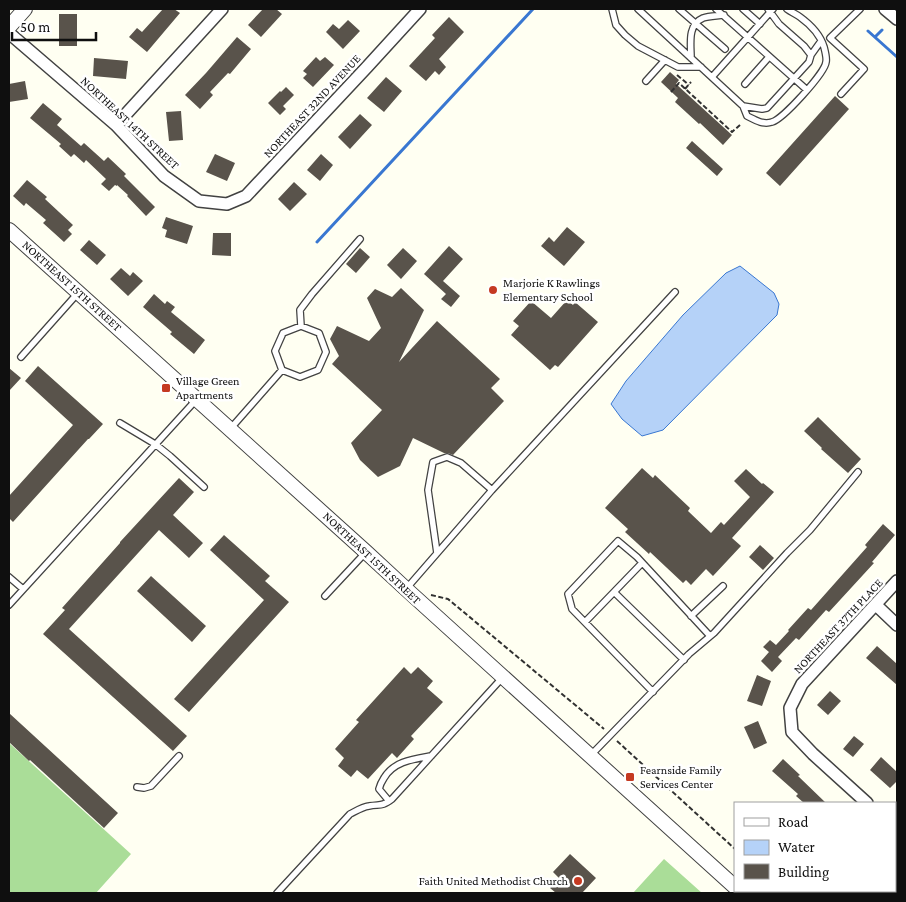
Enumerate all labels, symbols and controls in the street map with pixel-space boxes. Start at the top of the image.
scale bar [12,10,96,42]
text: 50 m [20,19,50,35]
street label: NORTHEAST 32ND AVENUE [261,51,364,161]
street label: NORTHEAST 14TH STREET [78,74,182,173]
street label: NORTHEAST 15TH STREET [19,238,125,335]
place label: Marjorie K Rawlings Elementary School [503,276,600,304]
marker: Marjorie K Rawlings Elementary School [487,284,499,296]
place label: Village Green Apartments [176,374,240,402]
marker: Village Green Apartments [160,382,172,394]
street label: NORTHEAST 15TH STREET [320,509,424,607]
street label: NORTHEAST 37TH PLACE [790,575,886,676]
place label: Fearnside Family Services Center [640,763,722,791]
marker: Fearnside Family Services Center [624,771,636,783]
legend [734,802,896,892]
text: Road [778,814,809,830]
text: Water [778,839,815,855]
text: Building [778,864,829,881]
place label: Faith United Methodist Church [419,874,569,888]
marker: Faith United Methodist Church [572,875,584,887]

